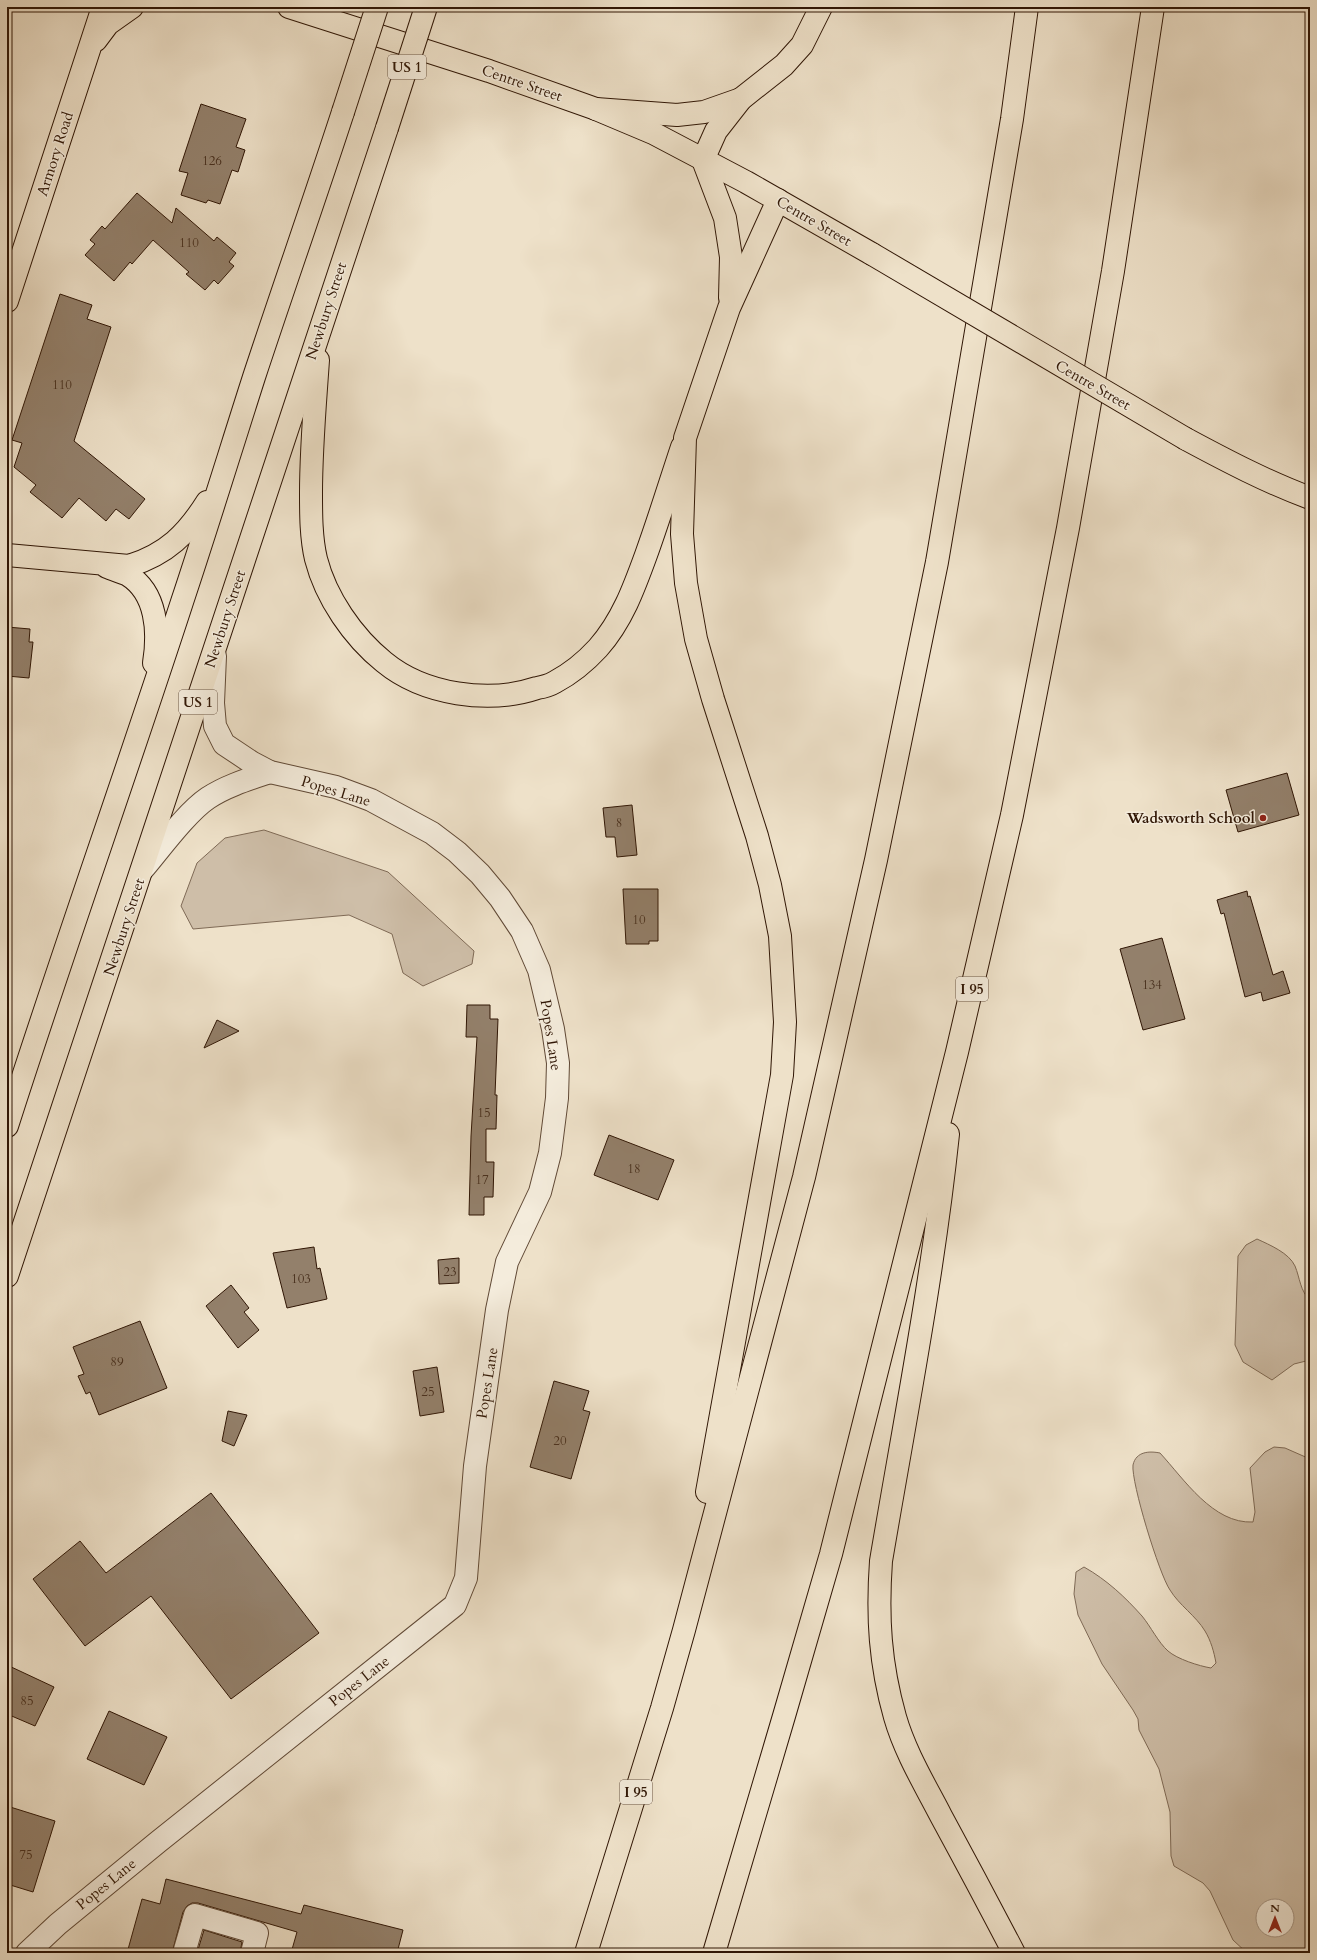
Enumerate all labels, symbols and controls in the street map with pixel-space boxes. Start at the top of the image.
road number: US 1 [388,55,426,79]
street label: Centre Street [479,60,565,106]
street label: Armory Road [32,109,78,199]
house number: 126 [202,152,222,170]
street label: Centre Street [773,191,856,251]
house number: 110 [179,234,199,252]
street label: Newbury Street [301,259,351,362]
street label: Centre Street [1052,355,1135,415]
house number: 110 [52,376,72,394]
street label: Newbury Street [200,567,250,670]
road number: US 1 [179,690,217,714]
street label: Popes Lane [299,771,373,811]
place label: Wadsworth School [1126,808,1256,828]
marker: Wadsworth School [1258,813,1268,823]
house number: 8 [616,814,622,832]
street label: Newbury Street [99,875,149,978]
house number: 10 [632,911,646,929]
house number: 134 [1142,976,1162,994]
road number: I 95 [956,977,988,1001]
street label: Popes Lane [536,998,567,1072]
house number: 15 [477,1104,491,1122]
house number: 18 [627,1160,641,1178]
house number: 17 [475,1171,489,1189]
house number: 23 [443,1263,457,1281]
house number: 103 [291,1270,311,1288]
street label: Popes Lane [472,1346,503,1420]
house number: 89 [110,1353,124,1371]
house number: 25 [421,1383,435,1401]
house number: 20 [553,1432,567,1450]
street label: Popes Lane [325,1651,394,1711]
house number: 85 [20,1692,34,1710]
road number: I 95 [620,1780,652,1804]
house number: 75 [19,1846,33,1864]
street label: Popes Lane [72,1854,140,1914]
north arrow [1255,1898,1295,1938]
text: N [1270,1901,1280,1916]

